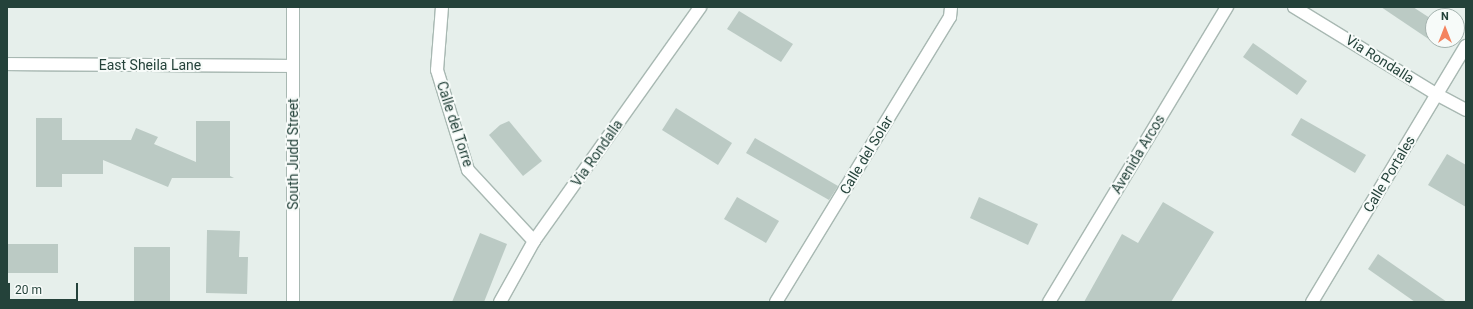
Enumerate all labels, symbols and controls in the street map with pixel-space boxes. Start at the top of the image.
north arrow [1425,8,1465,48]
text: N [1441,10,1449,23]
street label: Via Rondalla [1343,31,1417,87]
street label: East Sheila Lane [99,57,201,73]
street label: Calle del Torre [433,79,477,169]
street label: South Judd Street [285,98,301,210]
street label: Avenida Arcos [1108,111,1168,197]
street label: Calle del Solar [836,113,896,197]
street label: Via Rondalla [568,116,626,190]
street label: Calle Portales [1360,133,1418,215]
scale bar [10,275,80,301]
text: 20 m [15,283,42,297]

